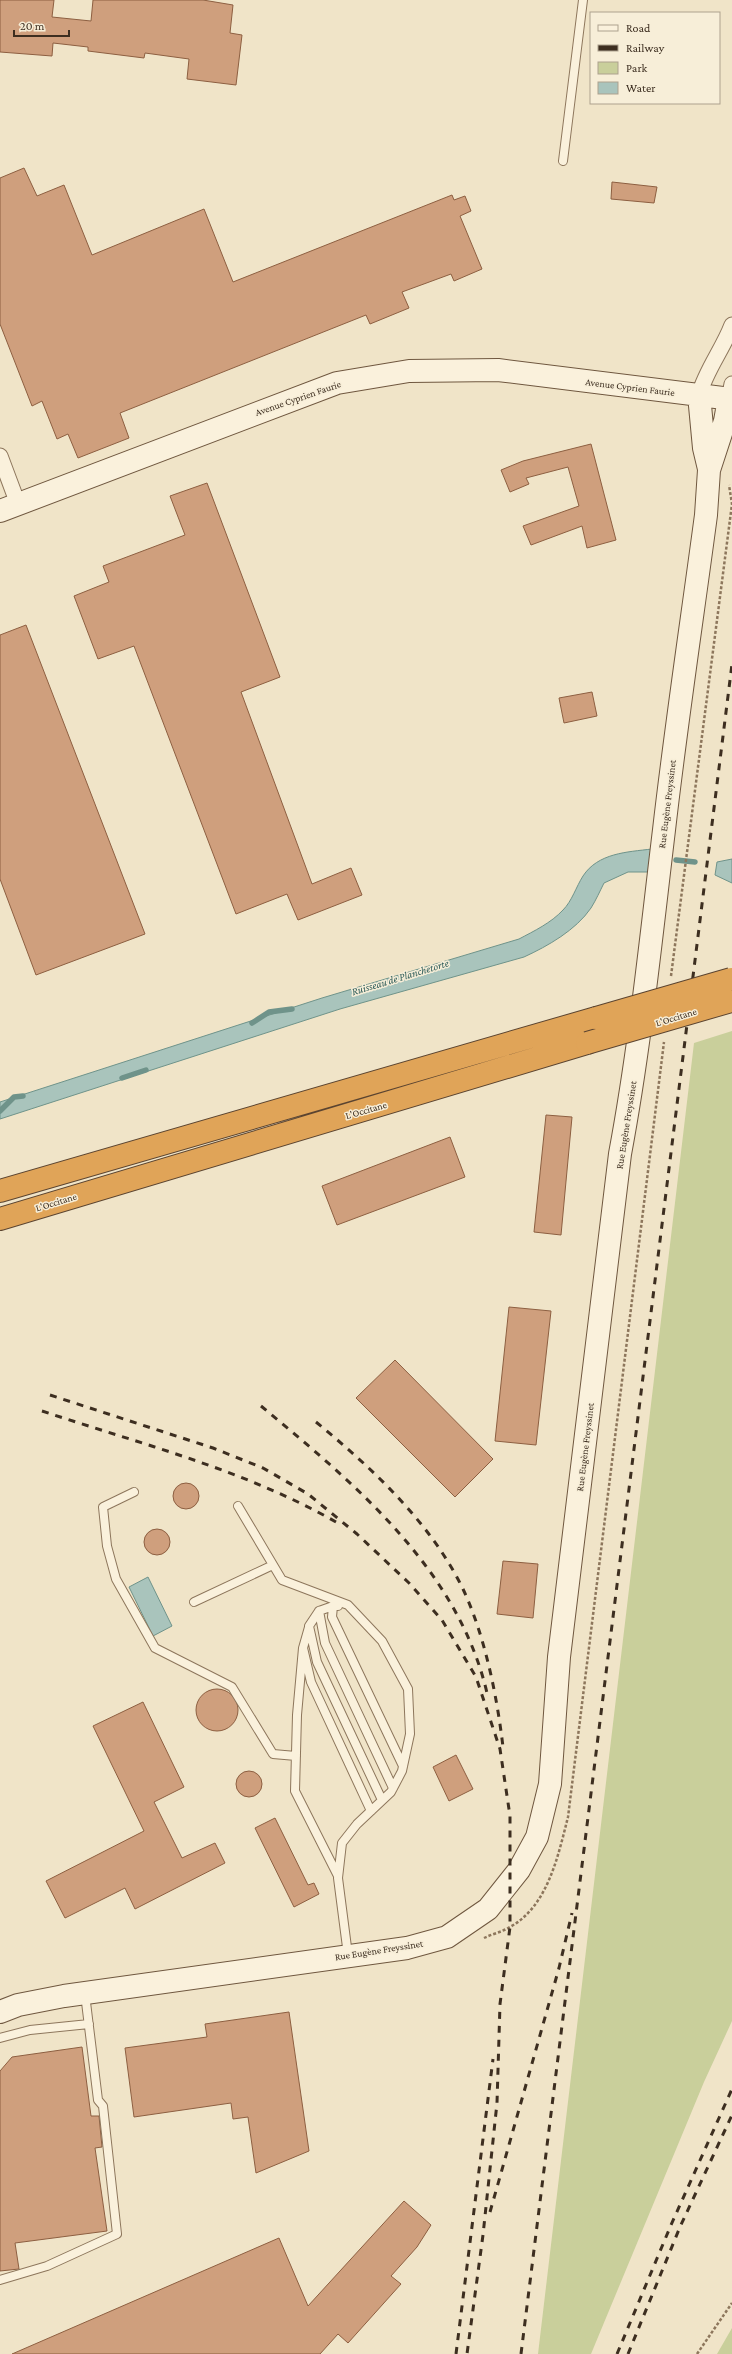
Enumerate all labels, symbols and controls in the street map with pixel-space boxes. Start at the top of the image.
scale bar [14,12,69,38]
legend [590,12,720,104]
text: 20 m [20,19,45,33]
text: Road [626,21,651,35]
text: Railway [626,41,665,55]
text: Park [626,61,648,75]
text: Water [626,81,656,95]
street label: Avenue Cyprien Faurie [585,376,676,398]
street label: Avenue Cyprien Faurie [254,378,343,418]
street label: Rue Eugène Freyssinet [656,758,678,849]
water label: Ruisseau de Planchetorte [350,956,451,997]
street label: L'Occitane [654,1005,699,1028]
street label: Rue Eugène Freyssinet [614,1079,639,1170]
street label: L'Occitane [344,1099,389,1121]
street label: L'Occitane [34,1190,79,1213]
street label: Rue Eugène Freyssinet [574,1401,596,1492]
street label: Rue Eugène Freyssinet [334,1937,425,1962]

